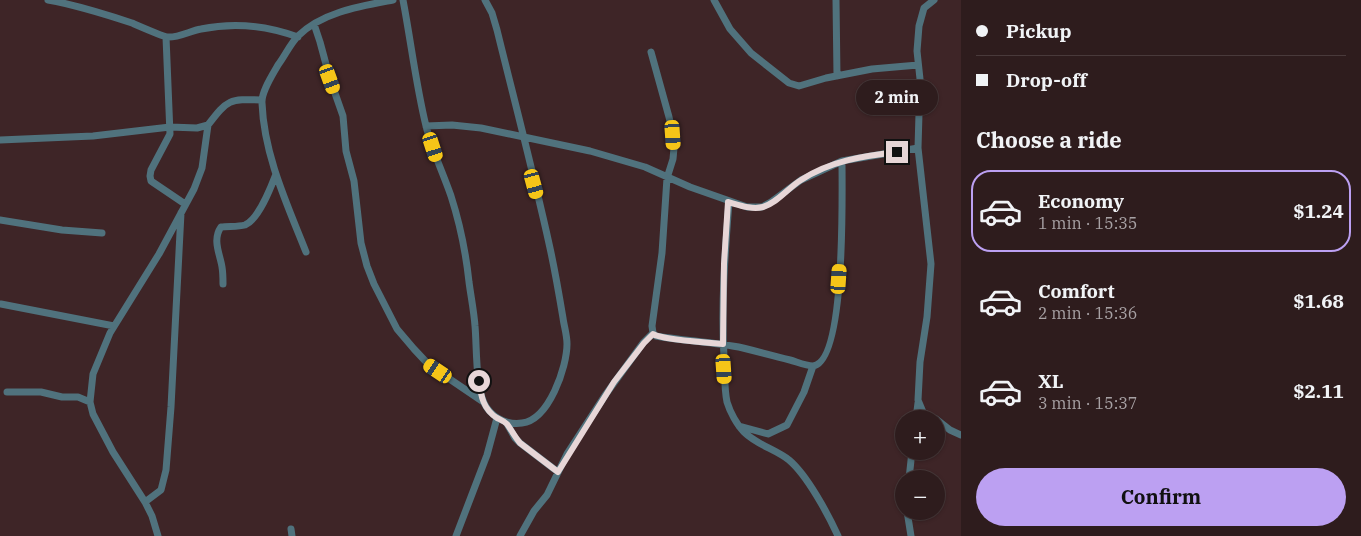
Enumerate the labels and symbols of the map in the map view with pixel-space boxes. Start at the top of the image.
car [317,62,342,96]
callout: 2 min [856,80,938,114]
car [664,120,681,150]
car [421,130,444,164]
route end [886,141,908,163]
car [522,168,545,200]
car [830,264,847,294]
car [715,354,732,384]
car [421,356,454,386]
route start [468,370,490,392]

